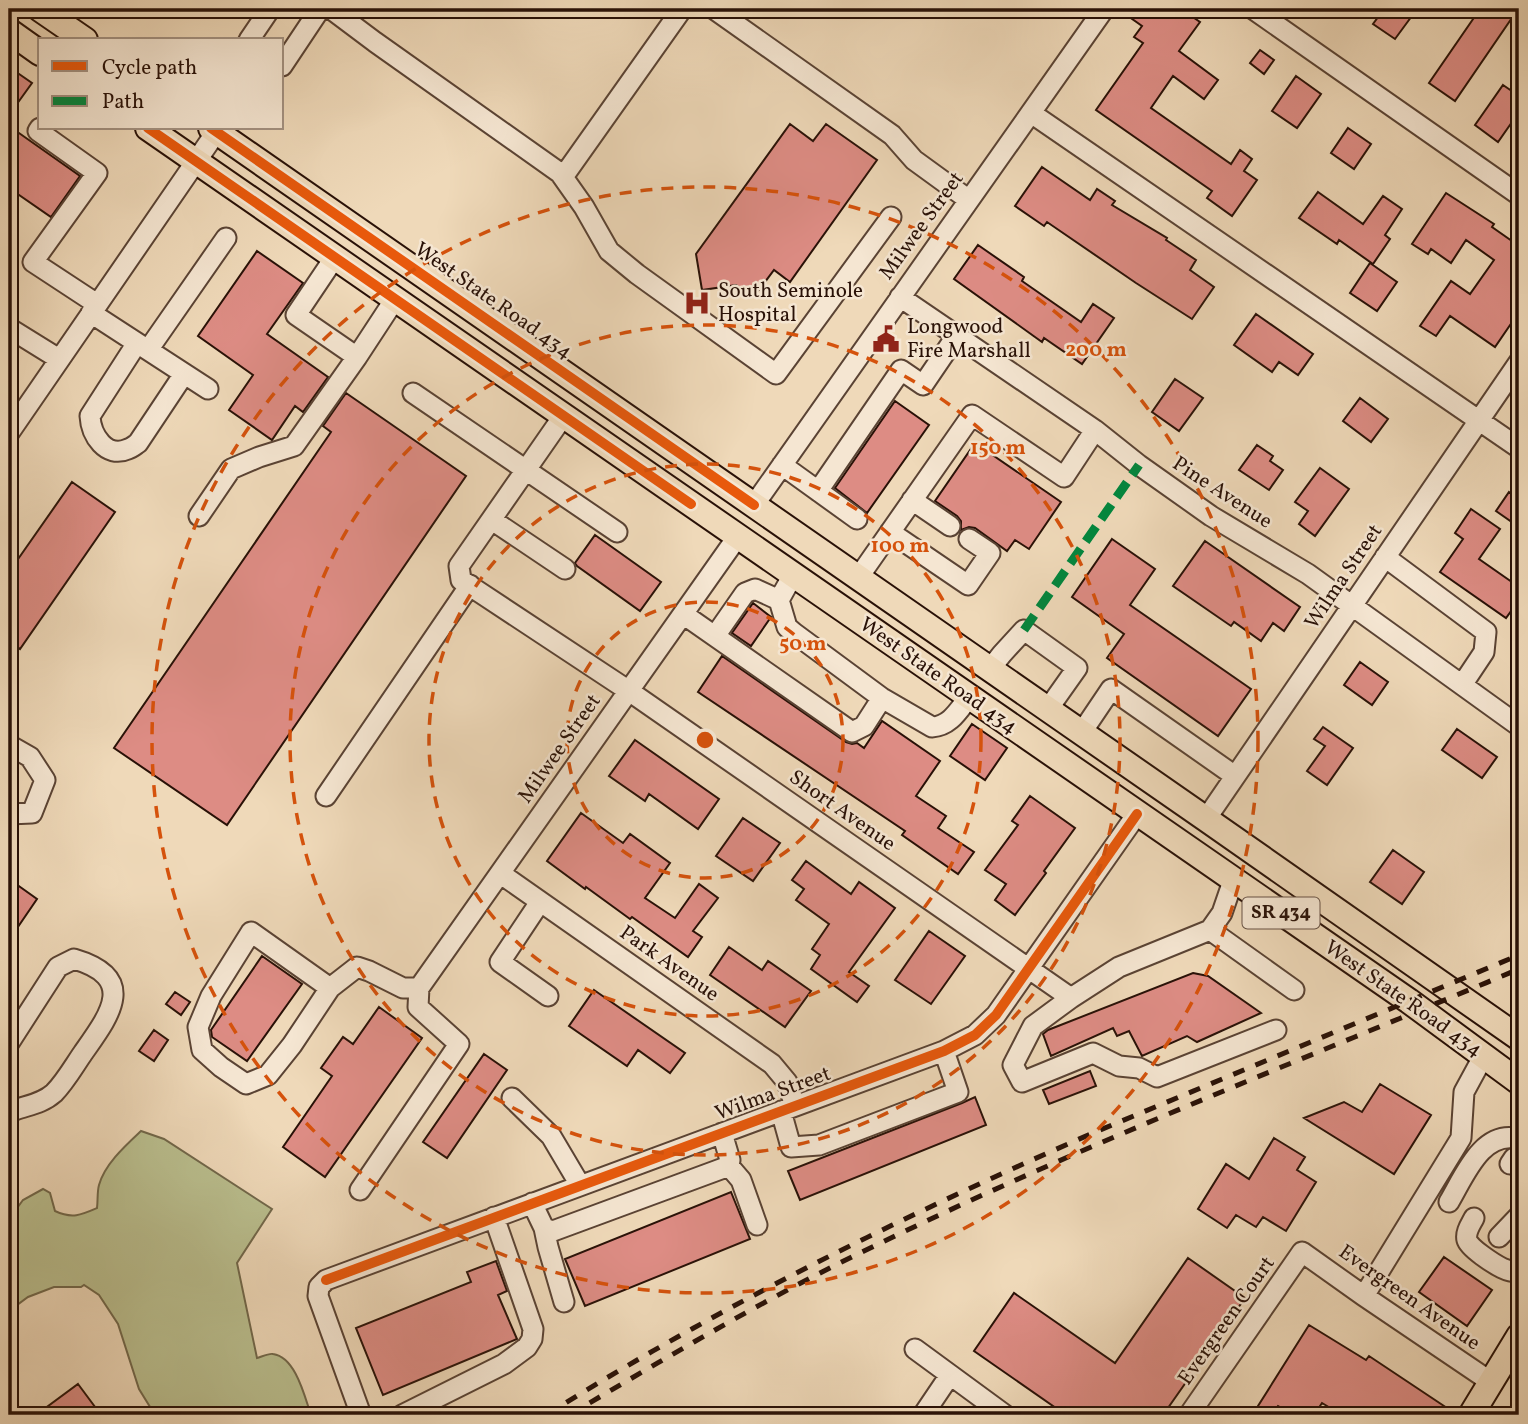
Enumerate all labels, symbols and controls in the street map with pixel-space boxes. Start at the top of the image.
legend [38,38,284,130]
text: Cycle path [102,54,197,83]
text: Path [102,88,144,117]
street label: Milwee Street [873,166,971,286]
street label: West State Road 434 [408,236,578,366]
place label: South Seminole Hospital [718,277,863,330]
hospital icon: South Seminole Hospital [682,288,712,318]
place label: Longwood Fire Marshall [907,313,1031,366]
public building icon: Longwood Fire Marshall [871,324,901,354]
text: 200 m [1065,336,1127,365]
text: 150 m [970,434,1026,463]
street label: Pine Avenue [1166,450,1278,536]
street label: Wilma Street [1298,519,1390,635]
text: 100 m [870,532,930,561]
street label: West State Road 434 [853,611,1023,741]
text: 50 m [779,630,827,659]
street label: Milwee Street [512,689,608,809]
centre of rings [693,728,717,752]
street label: Short Avenue [783,763,901,859]
road number: SR 434 [1242,897,1320,928]
street label: Park Avenue [613,919,725,1009]
street label: West State Road 434 [1318,934,1488,1064]
street label: Wilma Street [711,1060,835,1128]
street label: Evergreen Avenue [1332,1238,1486,1358]
street label: Evergreen Court [1172,1251,1282,1391]

